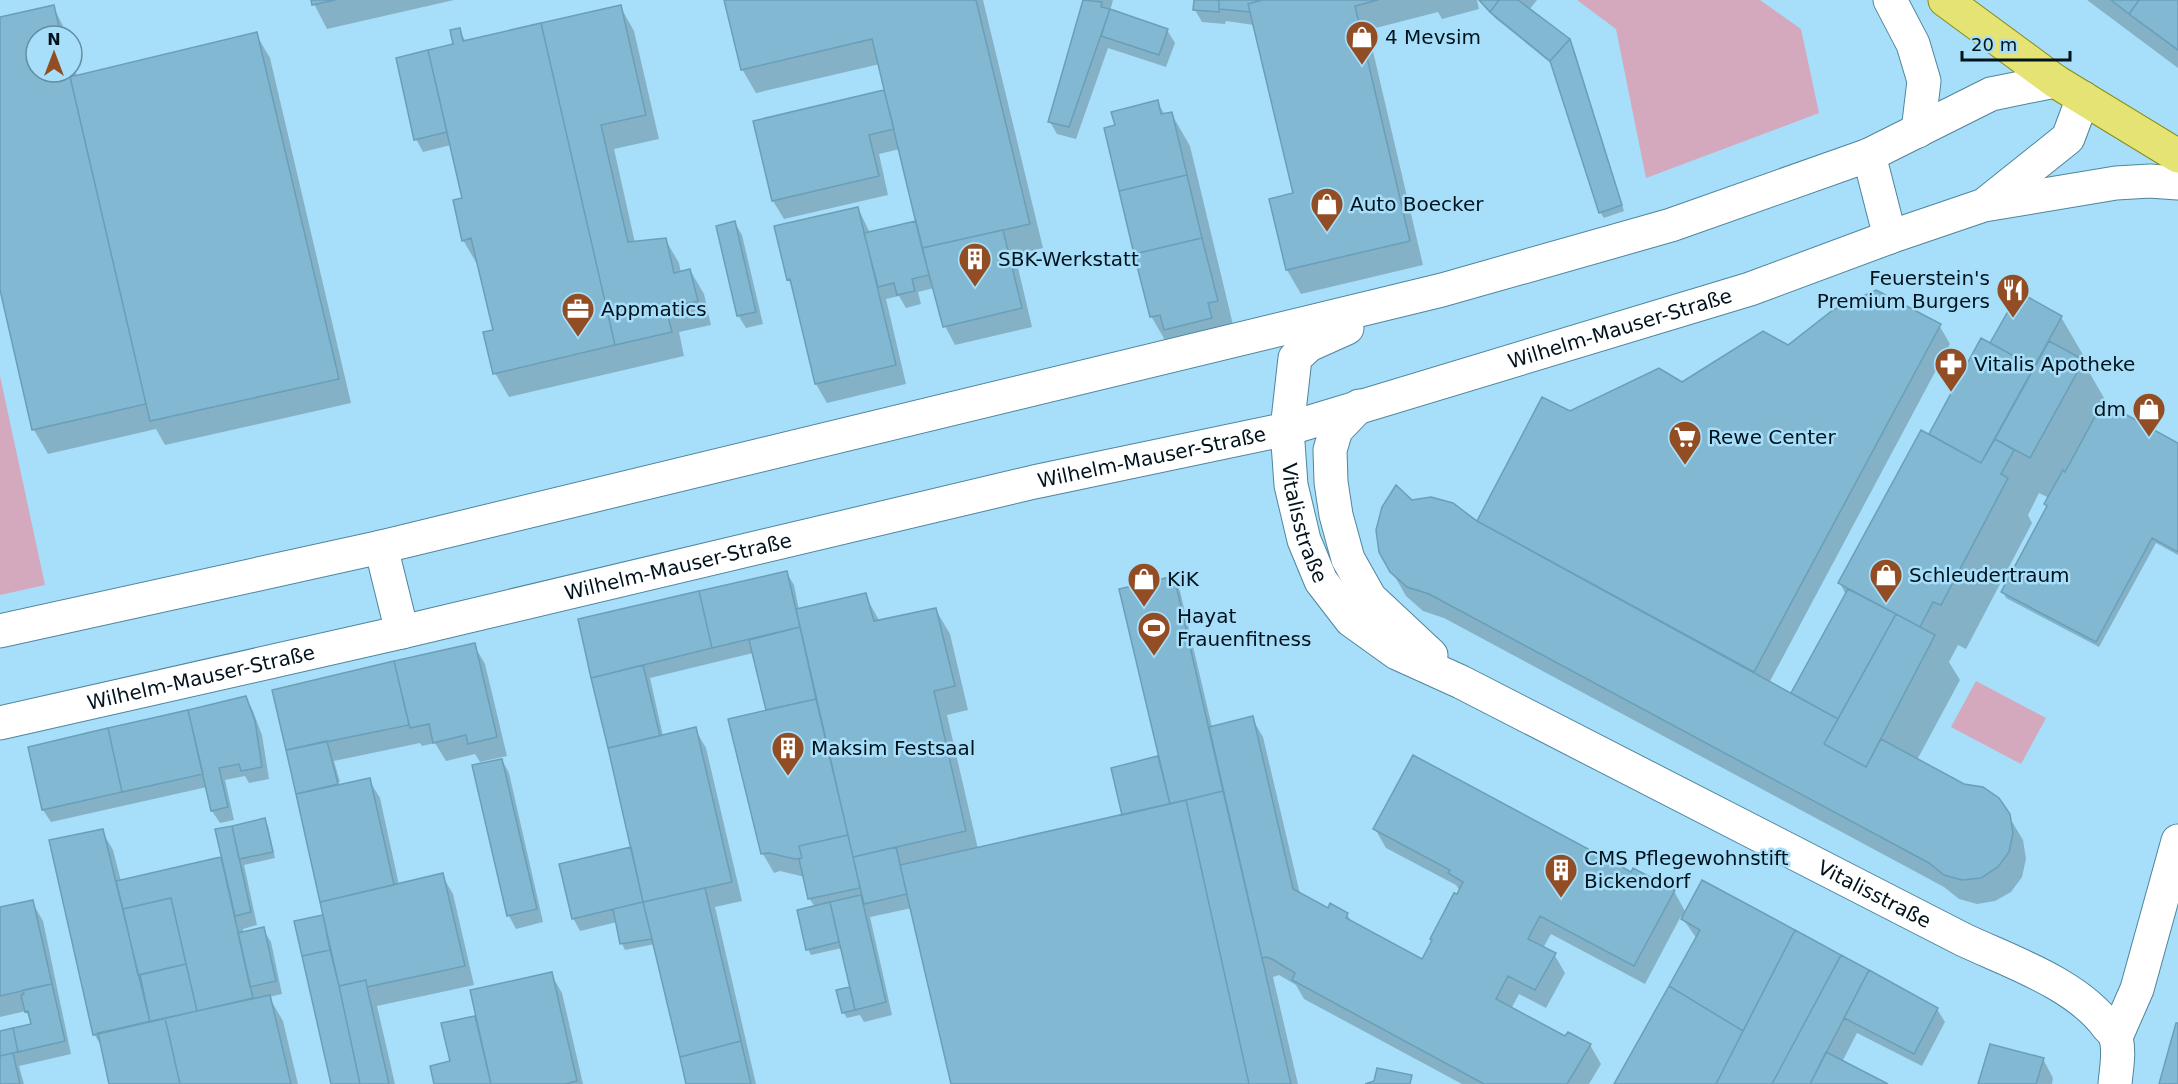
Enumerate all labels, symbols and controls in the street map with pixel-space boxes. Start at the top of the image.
shop icon: 4 Mevsim [1344,19,1380,66]
north arrow [24,24,84,84]
scale bar [1962,24,2070,62]
place label: 4 Mevsim [1385,25,1481,49]
text: N [47,30,61,49]
text: 20 m [1971,34,2017,55]
shop icon: Auto Boecker [1309,186,1345,233]
place label: Auto Boecker [1350,192,1484,216]
building icon: SBK-Werkstatt [957,241,993,288]
place label: SBK-Werkstatt [998,247,1139,271]
place label: Feuerstein's Premium Burgers [1817,266,1990,313]
restaurant icon: Feuerstein's Premium Burgers [1995,272,2031,319]
street label: Wilhelm-Mauser-Straße [1505,283,1735,374]
office icon: Appmatics [560,291,596,338]
place label: Appmatics [601,297,707,321]
pharmacy icon: Vitalis Apotheke [1933,346,1969,393]
place label: Vitalis Apotheke [1974,352,2135,376]
shop icon: dm [2131,391,2167,438]
place label: dm [2094,397,2126,421]
supermarket icon: Rewe Center [1667,419,1703,466]
street label: Wilhelm-Mauser-Straße [1035,422,1268,493]
place label: Rewe Center [1708,425,1836,449]
street label: Vitalisstraße [1277,462,1332,586]
street label: Wilhelm-Mauser-Straße [562,528,794,605]
shop icon: Schleudertraum [1868,557,1904,604]
shop icon: KiK [1126,561,1162,608]
place label: Schleudertraum [1909,563,2070,587]
place label: KiK [1167,567,1200,591]
place label: Hayat Frauenfitness [1177,604,1311,651]
sports icon: Hayat Frauenfitness [1136,610,1172,657]
street label: Wilhelm-Mauser-Straße [85,640,317,715]
building icon: Maksim Festsaal [770,730,806,777]
place label: Maksim Festsaal [811,736,975,760]
place label: CMS Pflegewohnstift Bickendorf [1584,846,1789,893]
building icon: CMS Pflegewohnstift Bickendorf [1543,852,1579,899]
street label: Vitalisstraße [1814,855,1935,933]

